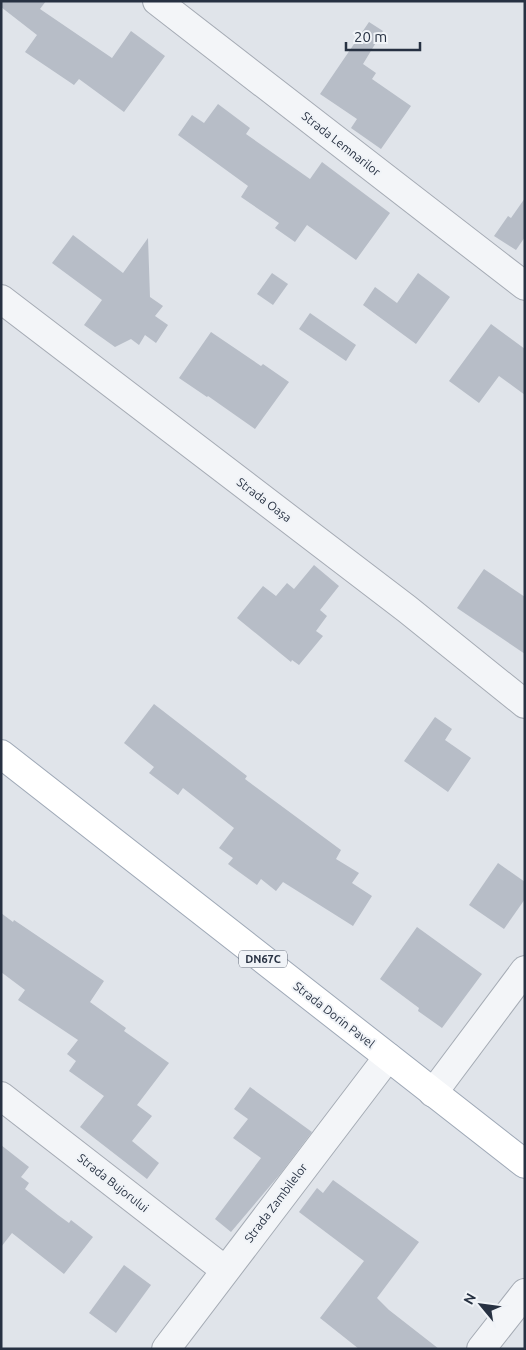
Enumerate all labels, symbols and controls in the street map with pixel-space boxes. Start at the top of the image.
scale bar [346,20,420,52]
text: 20 m [354,28,387,45]
street label: Strada Lemnarilor [300,109,383,179]
street label: Strada Oașa [235,475,294,524]
road number: DN67C [239,951,287,968]
street label: Strada Dorin Pavel [291,979,377,1050]
street label: Strada Bujorului [75,1151,151,1214]
street label: Strada Zambilelor [242,1160,310,1245]
north arrow [456,1280,506,1330]
text: N [460,1290,479,1307]

